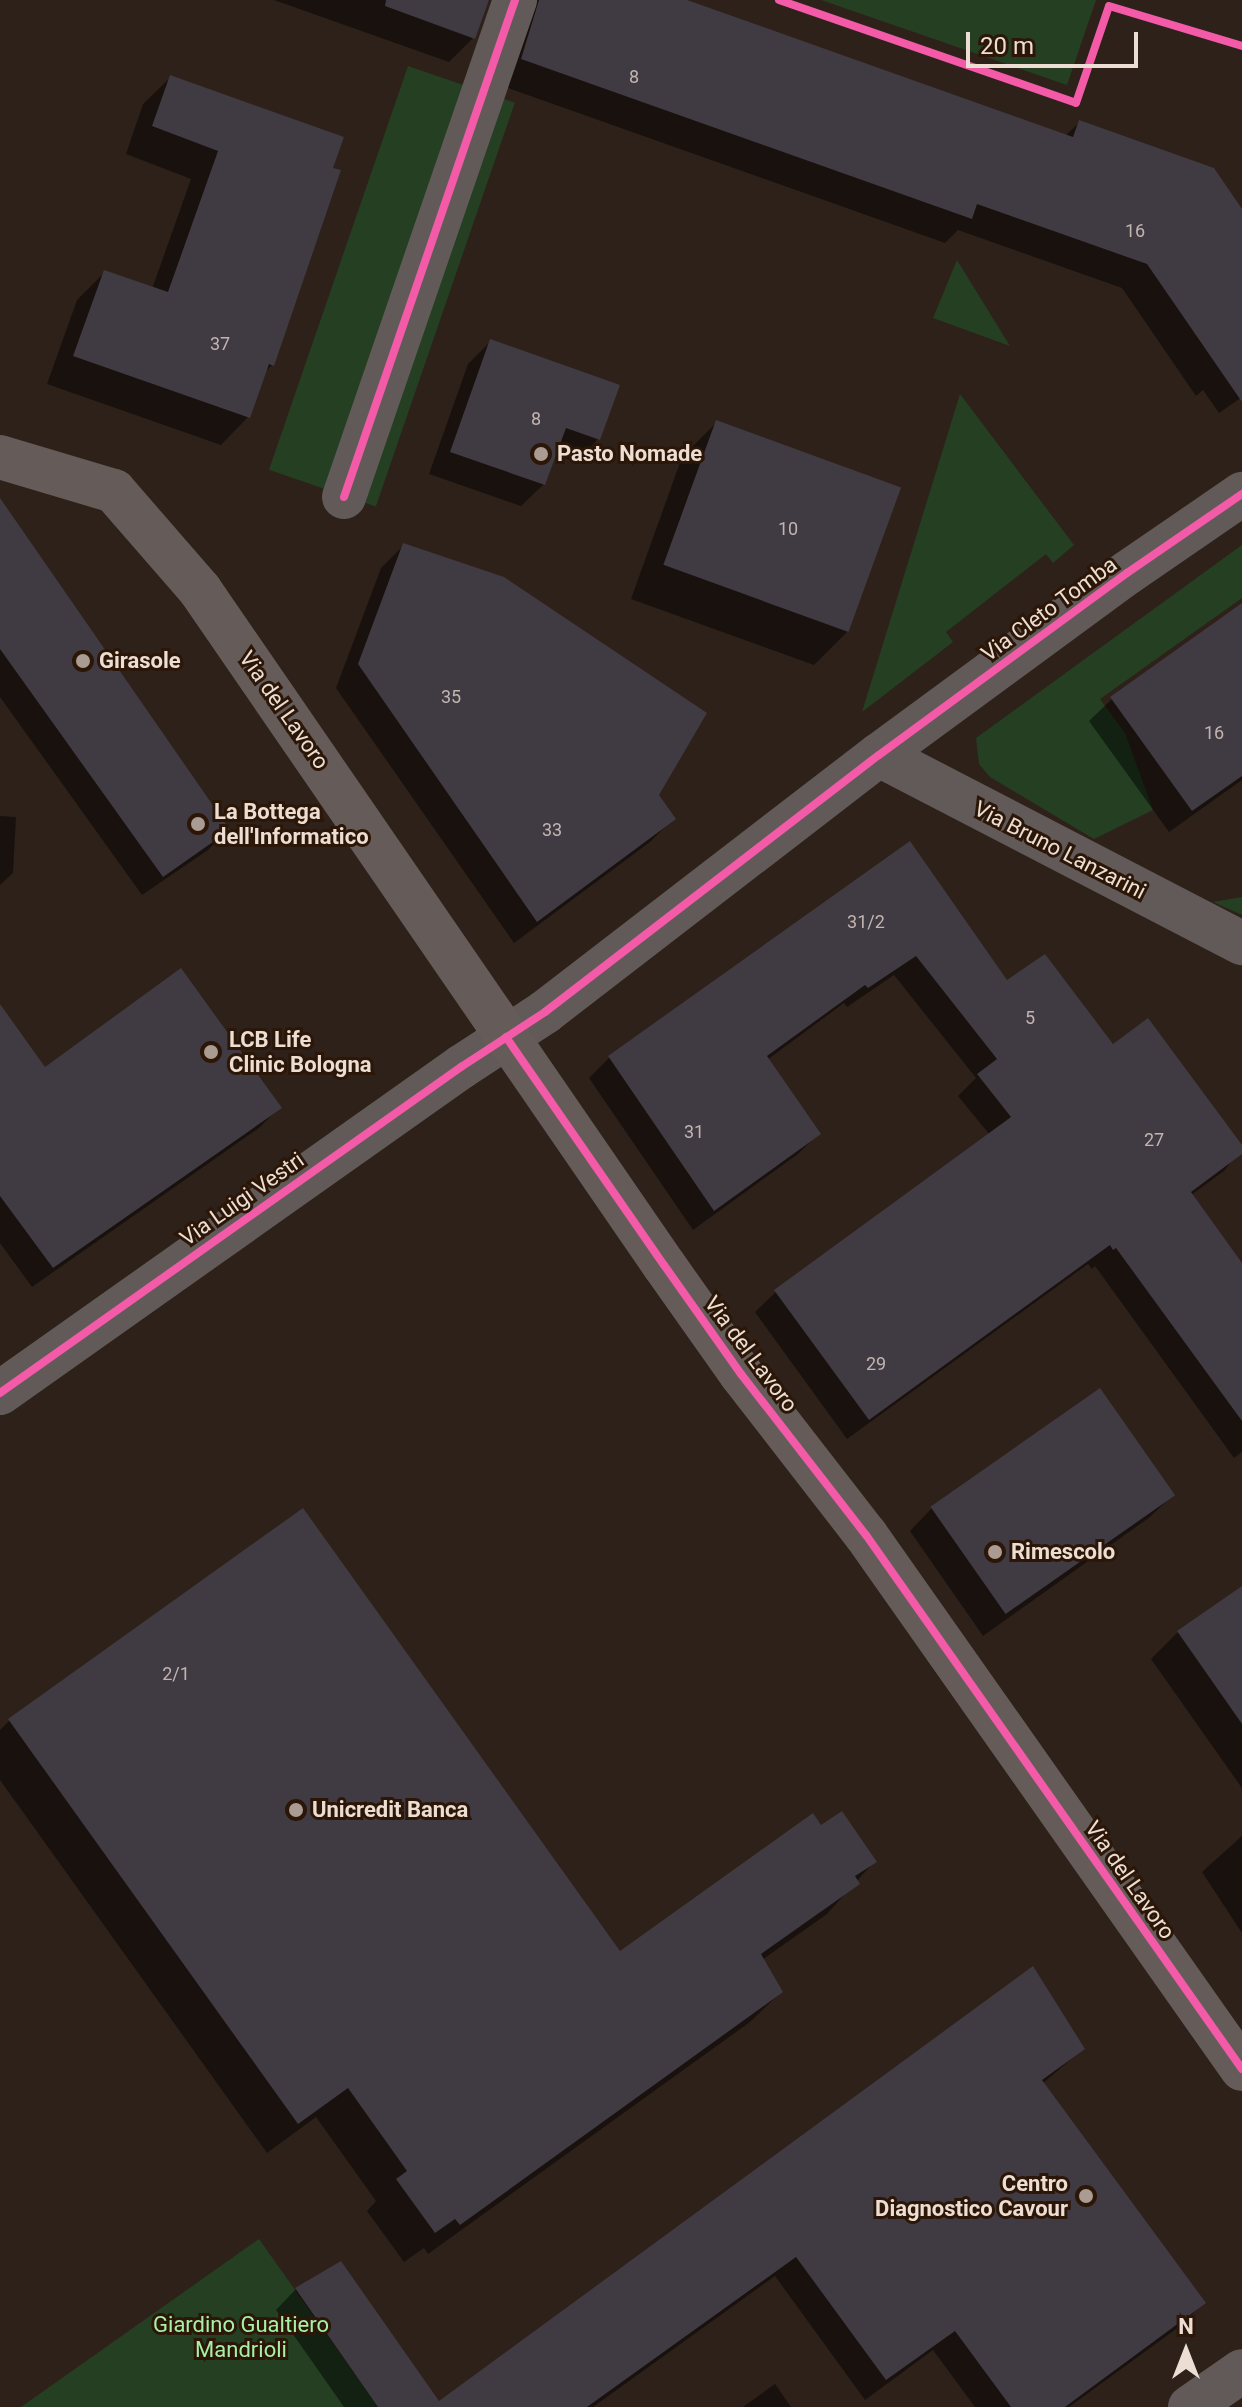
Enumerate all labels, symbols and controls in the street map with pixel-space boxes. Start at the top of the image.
scale bar [970,16,1142,66]
text: 20 m [980,32,1034,60]
house number: 8 [629,66,639,88]
house number: 16 [1125,220,1145,242]
house number: 37 [210,333,230,355]
house number: 8 [531,408,541,430]
place label: Pasto Nomade [557,441,702,467]
marker: Pasto Nomade [532,445,550,463]
house number: 10 [778,518,798,540]
street label: Via Cleto Tomba [976,551,1122,667]
street label: Via del Lavoro [234,646,334,774]
place label: Girasole [99,648,181,674]
marker: Girasole [74,652,92,670]
house number: 35 [441,686,461,708]
house number: 16 [1204,722,1224,744]
street label: Via Bruno Lanzarini [970,795,1150,905]
place label: La Bottega dell'Informatico [214,798,369,850]
marker: La Bottega dell'Informatico [189,815,207,833]
house number: 33 [542,819,562,841]
house number: 31/2 [847,911,885,933]
house number: 5 [1025,1007,1035,1029]
place label: LCB Life Clinic Bologna [229,1026,371,1078]
marker: LCB Life Clinic Bologna [200,1041,222,1063]
house number: 31 [684,1121,704,1143]
house number: 27 [1144,1129,1164,1151]
street label: Via Luigi Vestri [175,1147,309,1251]
street label: Via del Lavoro [699,1291,803,1417]
house number: 29 [866,1353,886,1375]
place label: Rimescolo [1011,1539,1115,1565]
marker: Rimescolo [986,1543,1004,1561]
house number: 2/1 [162,1663,190,1685]
place label: Unicredit Banca [312,1797,468,1823]
marker: Unicredit Banca [287,1801,305,1819]
street label: Via del Lavoro [1080,1816,1180,1944]
place label: Centro Diagnostico Cavour [875,2170,1068,2222]
marker: Centro Diagnostico Cavour [1075,2185,1097,2207]
park label: Giardino Gualtiero Mandrioli [153,2311,329,2362]
north arrow [1146,2311,1226,2391]
text: N [1178,2314,1194,2339]

